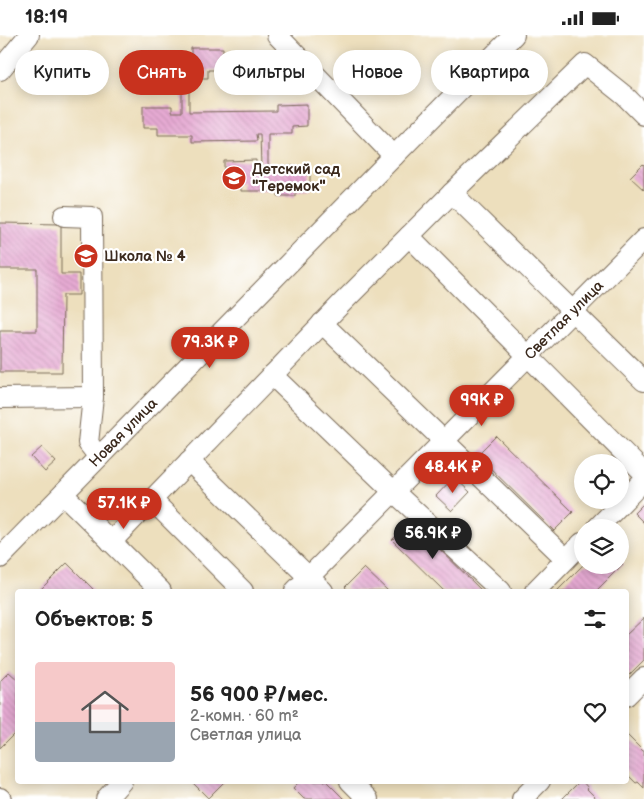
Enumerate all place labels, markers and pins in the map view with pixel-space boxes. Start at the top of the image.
place label: Детский сад "Теремок" [252,160,340,196]
school or university icon: Детский сад "Теремок" [221,165,247,191]
school or university icon: Школа № 4 [73,243,99,269]
place label: Школа № 4 [104,247,186,266]
pin: 79.3K ₽ [164,327,256,369]
pin: 99K ₽ [447,385,517,427]
pin: 48.4K ₽ [407,451,499,494]
pin: 57.1K ₽ [78,487,170,530]
pin: 56.9K ₽ [387,517,479,560]

